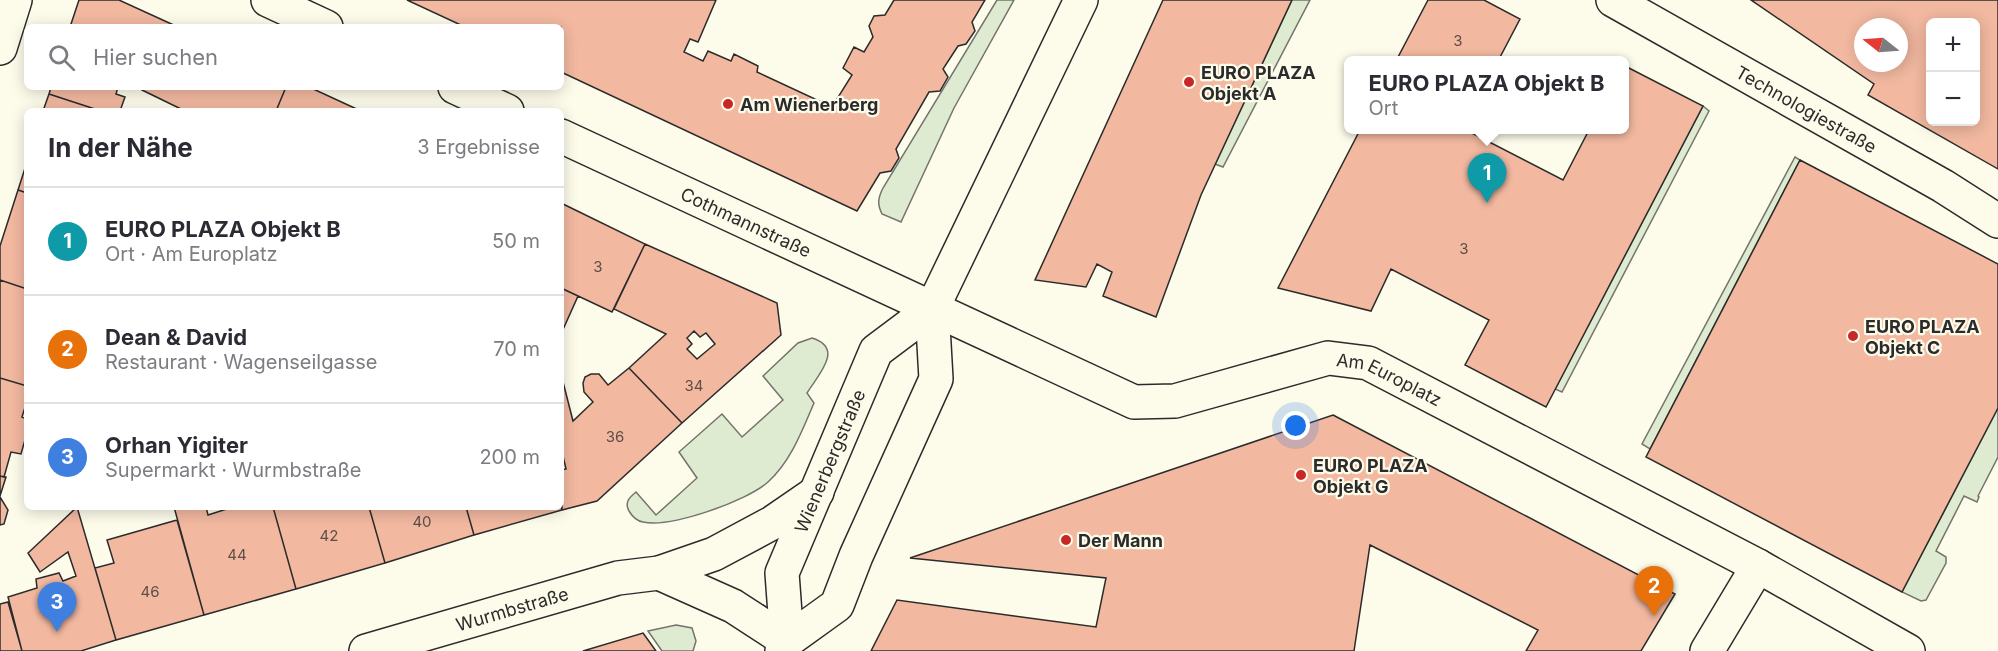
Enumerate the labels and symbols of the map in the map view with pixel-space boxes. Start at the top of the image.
north arrow [1854,18,1908,72]
house number: 3 [1453,31,1463,50]
street label: Technologiestraße [1732,61,1880,157]
place label: EURO PLAZA Objekt A [1201,62,1316,104]
marker: EURO PLAZA Objekt A [1182,75,1196,89]
place label: Am Wienerberg [740,94,878,115]
marker: Am Wienerberg [721,97,735,111]
pin: 1 [1468,154,1506,203]
street label: Cothmannstraße [677,183,815,261]
house number: 3 [1459,239,1469,258]
house number: 3 [593,257,603,276]
place label: EURO PLAZA Objekt C [1865,316,1980,358]
marker: EURO PLAZA Objekt C [1846,329,1860,343]
street label: Am Europlatz [1335,349,1445,410]
house number: 34 [685,376,703,395]
street label: Wienerbergstraße [790,386,869,536]
your location [1281,411,1310,440]
house number: 36 [606,427,624,446]
place label: EURO PLAZA Objekt G [1313,455,1428,497]
marker: EURO PLAZA Objekt G [1294,468,1308,482]
house number: 40 [412,512,432,531]
house number: 42 [320,526,338,545]
place label: Der Mann [1078,530,1163,551]
marker: Der Mann [1059,533,1073,547]
house number: 44 [227,545,247,564]
pin: 2 [1634,566,1674,616]
pin: 3 [38,582,76,632]
house number: 46 [141,582,160,601]
street label: Wurmbstraße [453,582,571,635]

